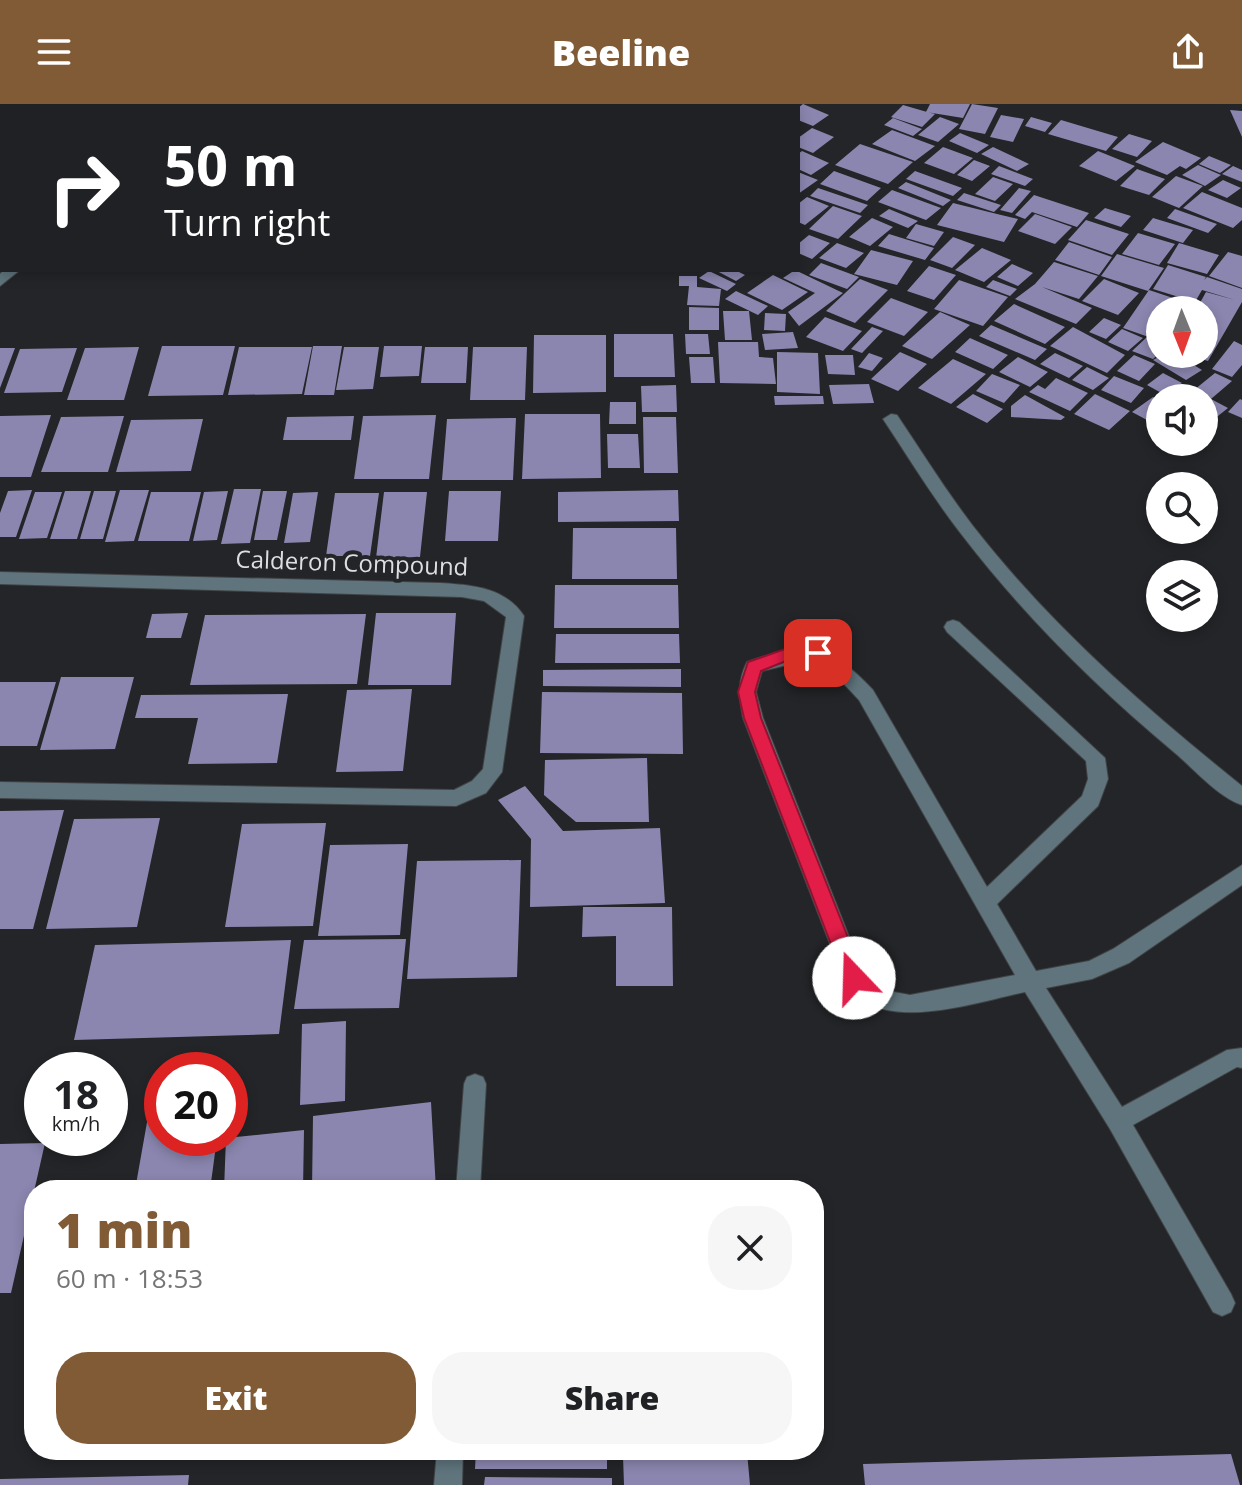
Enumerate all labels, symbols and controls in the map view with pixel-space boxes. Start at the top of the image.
text: Beeline [552,28,690,77]
icon: menu [32,30,76,74]
icon: share [1166,30,1210,74]
text: 50 m [164,126,298,202]
icon: right [32,136,136,240]
text: Turn right [164,198,330,247]
north arrow [1146,296,1218,368]
map controls [1146,296,1218,632]
button: sound [1146,384,1218,456]
button: search [1146,472,1218,544]
street label: Calderon Compound [235,541,469,583]
button: layers [1146,560,1218,632]
pin [784,619,852,687]
icon: arrive [796,631,840,675]
position arrow [812,936,896,1020]
speed limit sign: 20 [144,1052,248,1156]
text: 18 [53,1066,99,1121]
text: km/h [52,1110,100,1137]
text: 1 min [56,1197,192,1262]
button: close [708,1206,792,1290]
text: 60 m · 18:53 [56,1260,203,1296]
button: Exit [56,1352,416,1444]
button: Share [432,1352,792,1444]

